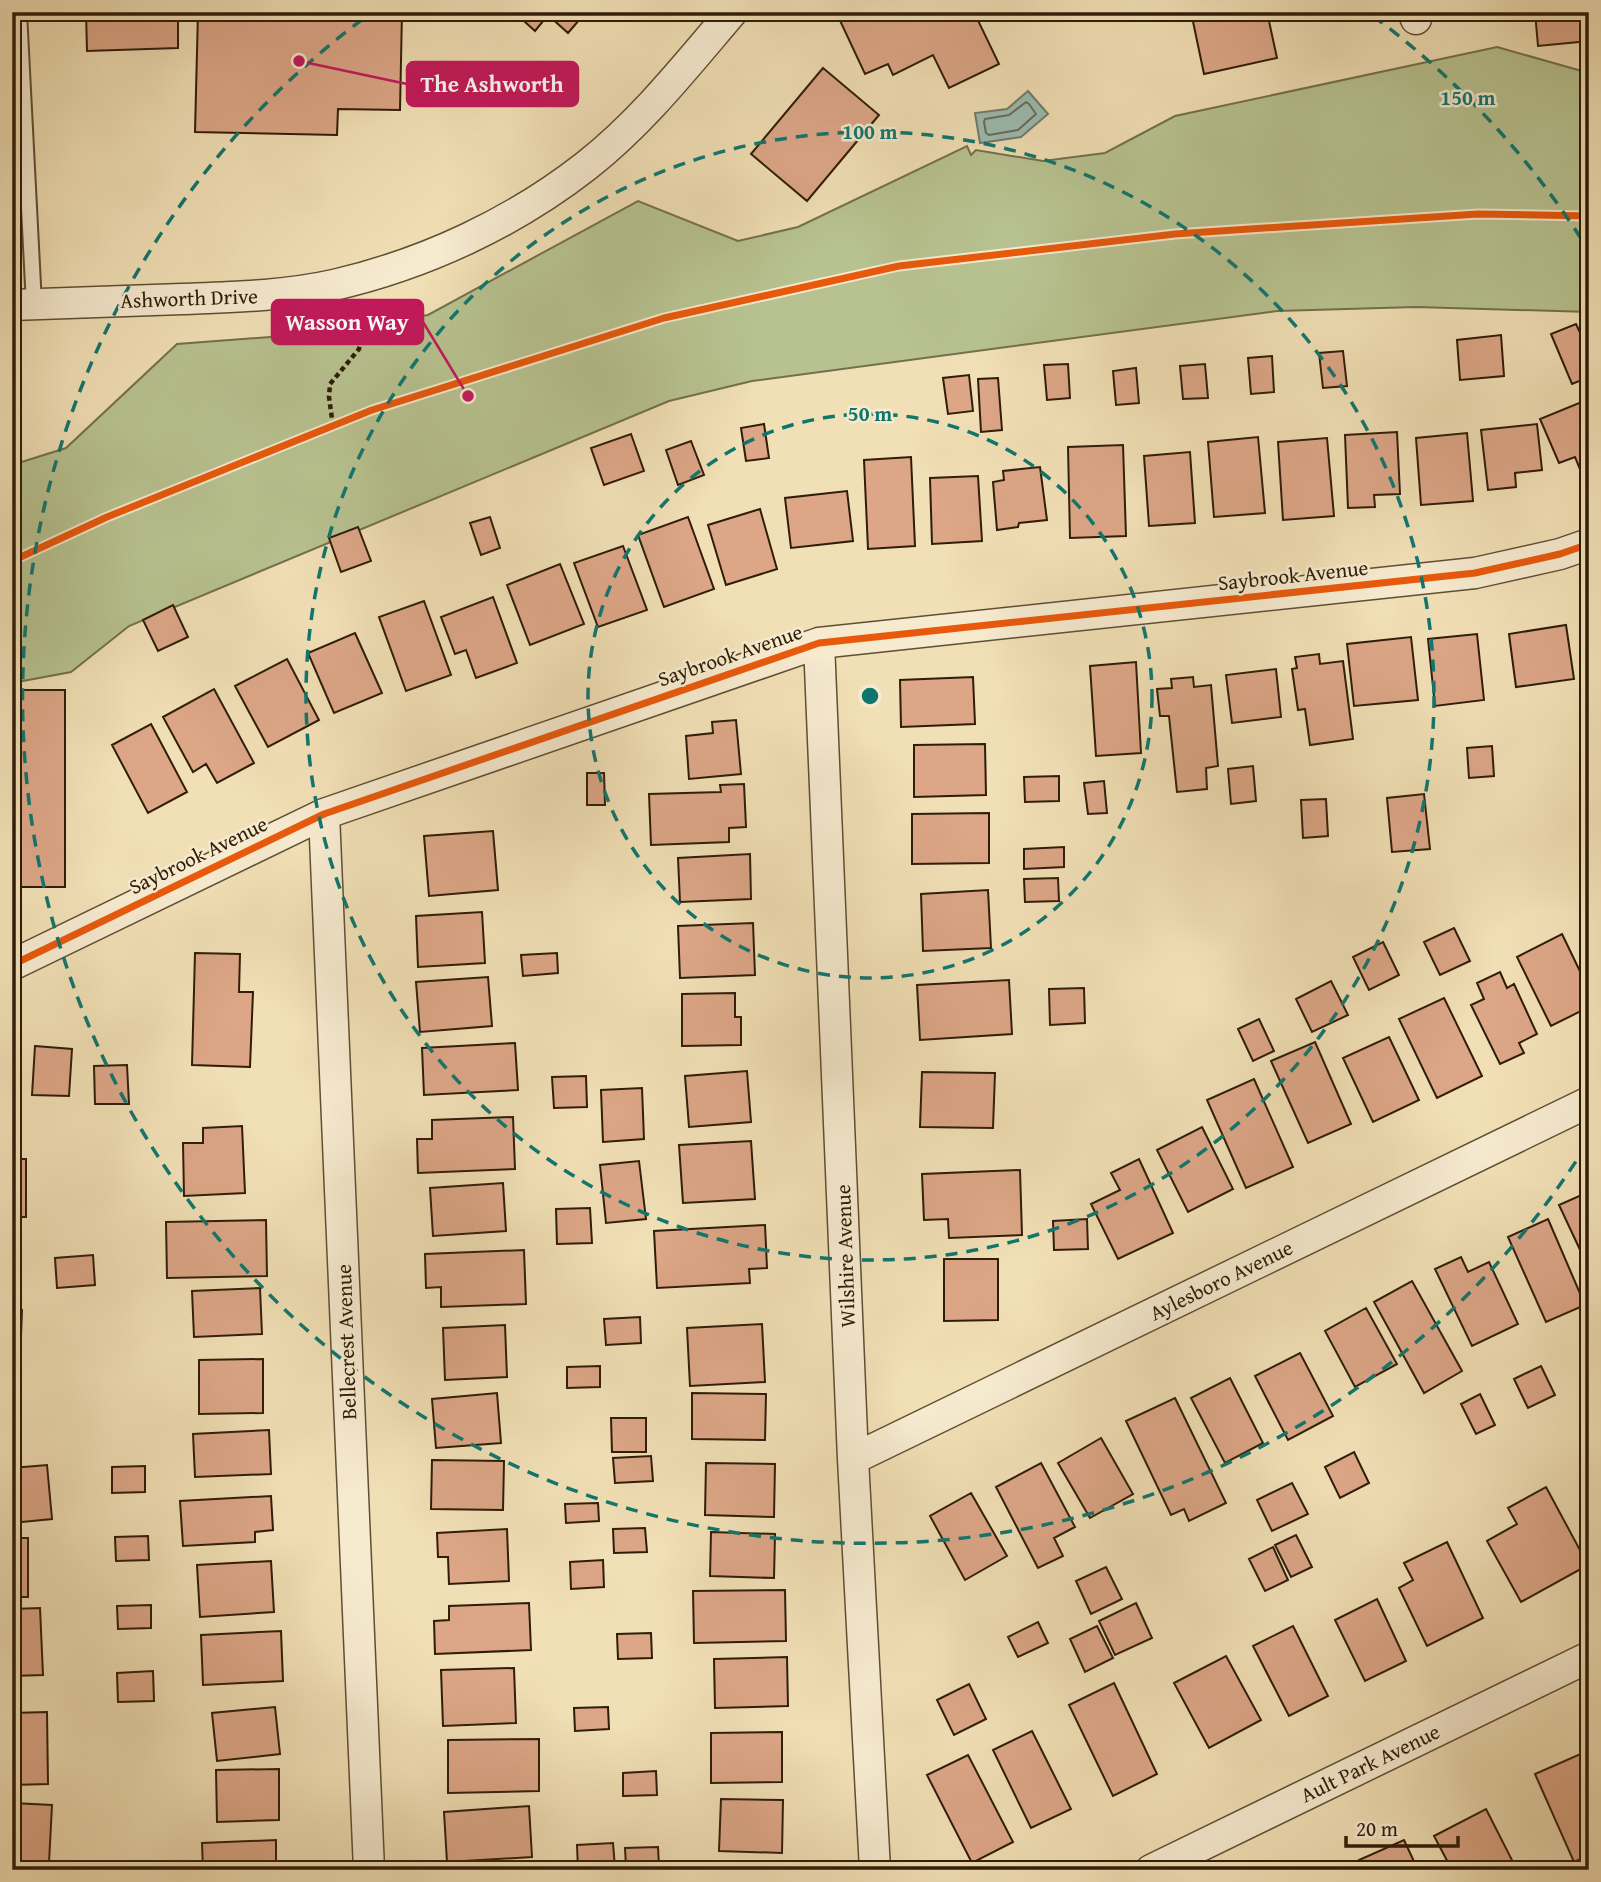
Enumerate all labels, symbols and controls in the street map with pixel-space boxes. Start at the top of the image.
callout: The Ashworth [407,62,578,106]
text: The Ashworth [420,67,564,100]
text: 150 m [1440,82,1496,113]
text: 100 m [842,116,898,147]
street label: Ashworth Drive [120,280,259,316]
callout: Wasson Way [272,300,423,344]
text: Wasson Way [285,305,409,338]
text: 50 m [848,398,892,429]
street label: Saybrook Avenue [1216,552,1370,598]
street label: Saybrook Avenue [654,616,807,694]
centre of rings [858,684,882,708]
street label: Saybrook Avenue [123,808,273,902]
street label: Wilshire Avenue [827,1184,863,1328]
street label: Aylesboro Avenue [1144,1232,1298,1328]
street label: Bellecrest Avenue [328,1263,364,1420]
street label: Ault Park Avenue [1295,1716,1445,1810]
scale bar [1346,1805,1458,1849]
text: 20 m [1356,1813,1398,1844]

